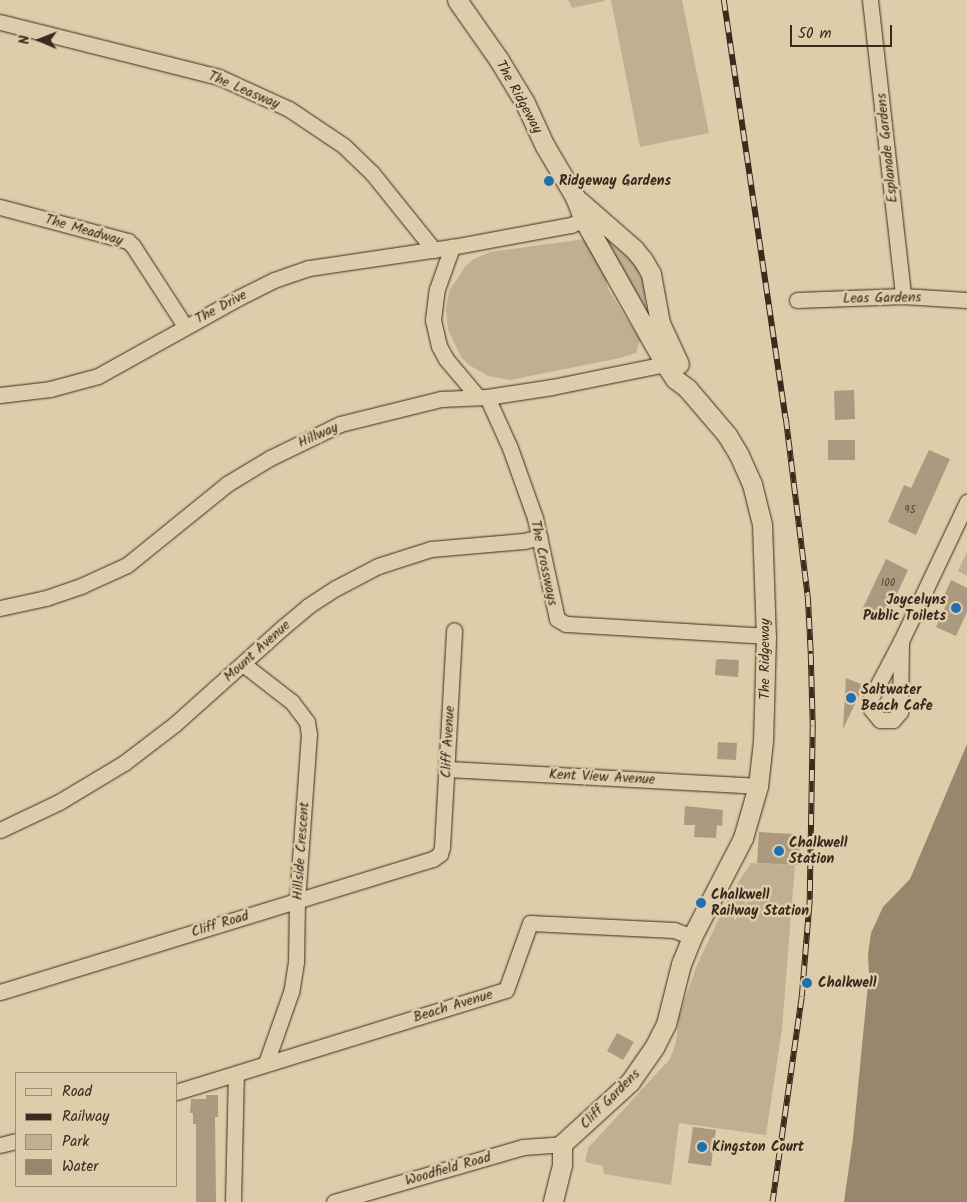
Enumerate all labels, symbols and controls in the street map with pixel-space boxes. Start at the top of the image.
north arrow [15,15,65,65]
scale bar [792,15,894,47]
text: 50 m [798,22,832,46]
text: N [14,35,36,44]
street label: The Ridgeway [492,58,546,136]
street label: The Leasway [206,67,282,113]
street label: Esplanade Gardens [873,92,901,204]
place label: Ridgeway Gardens [559,173,671,189]
marker: Ridgeway Gardens [543,175,555,187]
street label: The Meadway [43,211,125,249]
street label: The Drive [192,286,250,328]
street label: Leas Gardens [843,289,921,307]
street label: Hillway [295,419,341,451]
house number: 95 [904,503,916,517]
street label: The Crossways [527,519,561,607]
house number: 100 [881,576,895,590]
place label: Joycelyns Public Toilets [863,592,946,624]
marker: Joycelyns Public Toilets [950,602,962,614]
street label: Mount Avenue [220,617,294,685]
street label: The Ridgeway [757,619,773,699]
place label: Saltwater Beach Cafe [861,682,933,714]
marker: Saltwater Beach Cafe [845,692,857,704]
street label: Cliff Avenue [438,705,458,779]
street label: Kent View Avenue [548,766,656,788]
street label: Hillside Crescent [289,801,313,901]
place label: Chalkwell Station [789,835,848,868]
marker: Chalkwell Station [773,845,785,857]
place label: Chalkwell Railway Station [711,887,809,920]
marker: Chalkwell Railway Station [695,897,707,909]
street label: Cliff Road [189,907,251,941]
place label: Chalkwell [818,975,877,991]
marker: Chalkwell [800,976,814,990]
street label: Beach Avenue [411,986,495,1026]
street label: Cliff Gardens [577,1066,643,1132]
legend [15,1072,178,1187]
text: Road [62,1080,92,1104]
text: Railway [62,1105,109,1129]
text: Park [62,1130,89,1154]
place label: Kingston Court [712,1139,804,1155]
marker: Kingston Court [696,1141,708,1153]
street label: Woodfield Road [403,1149,493,1189]
text: Water [62,1155,98,1179]

